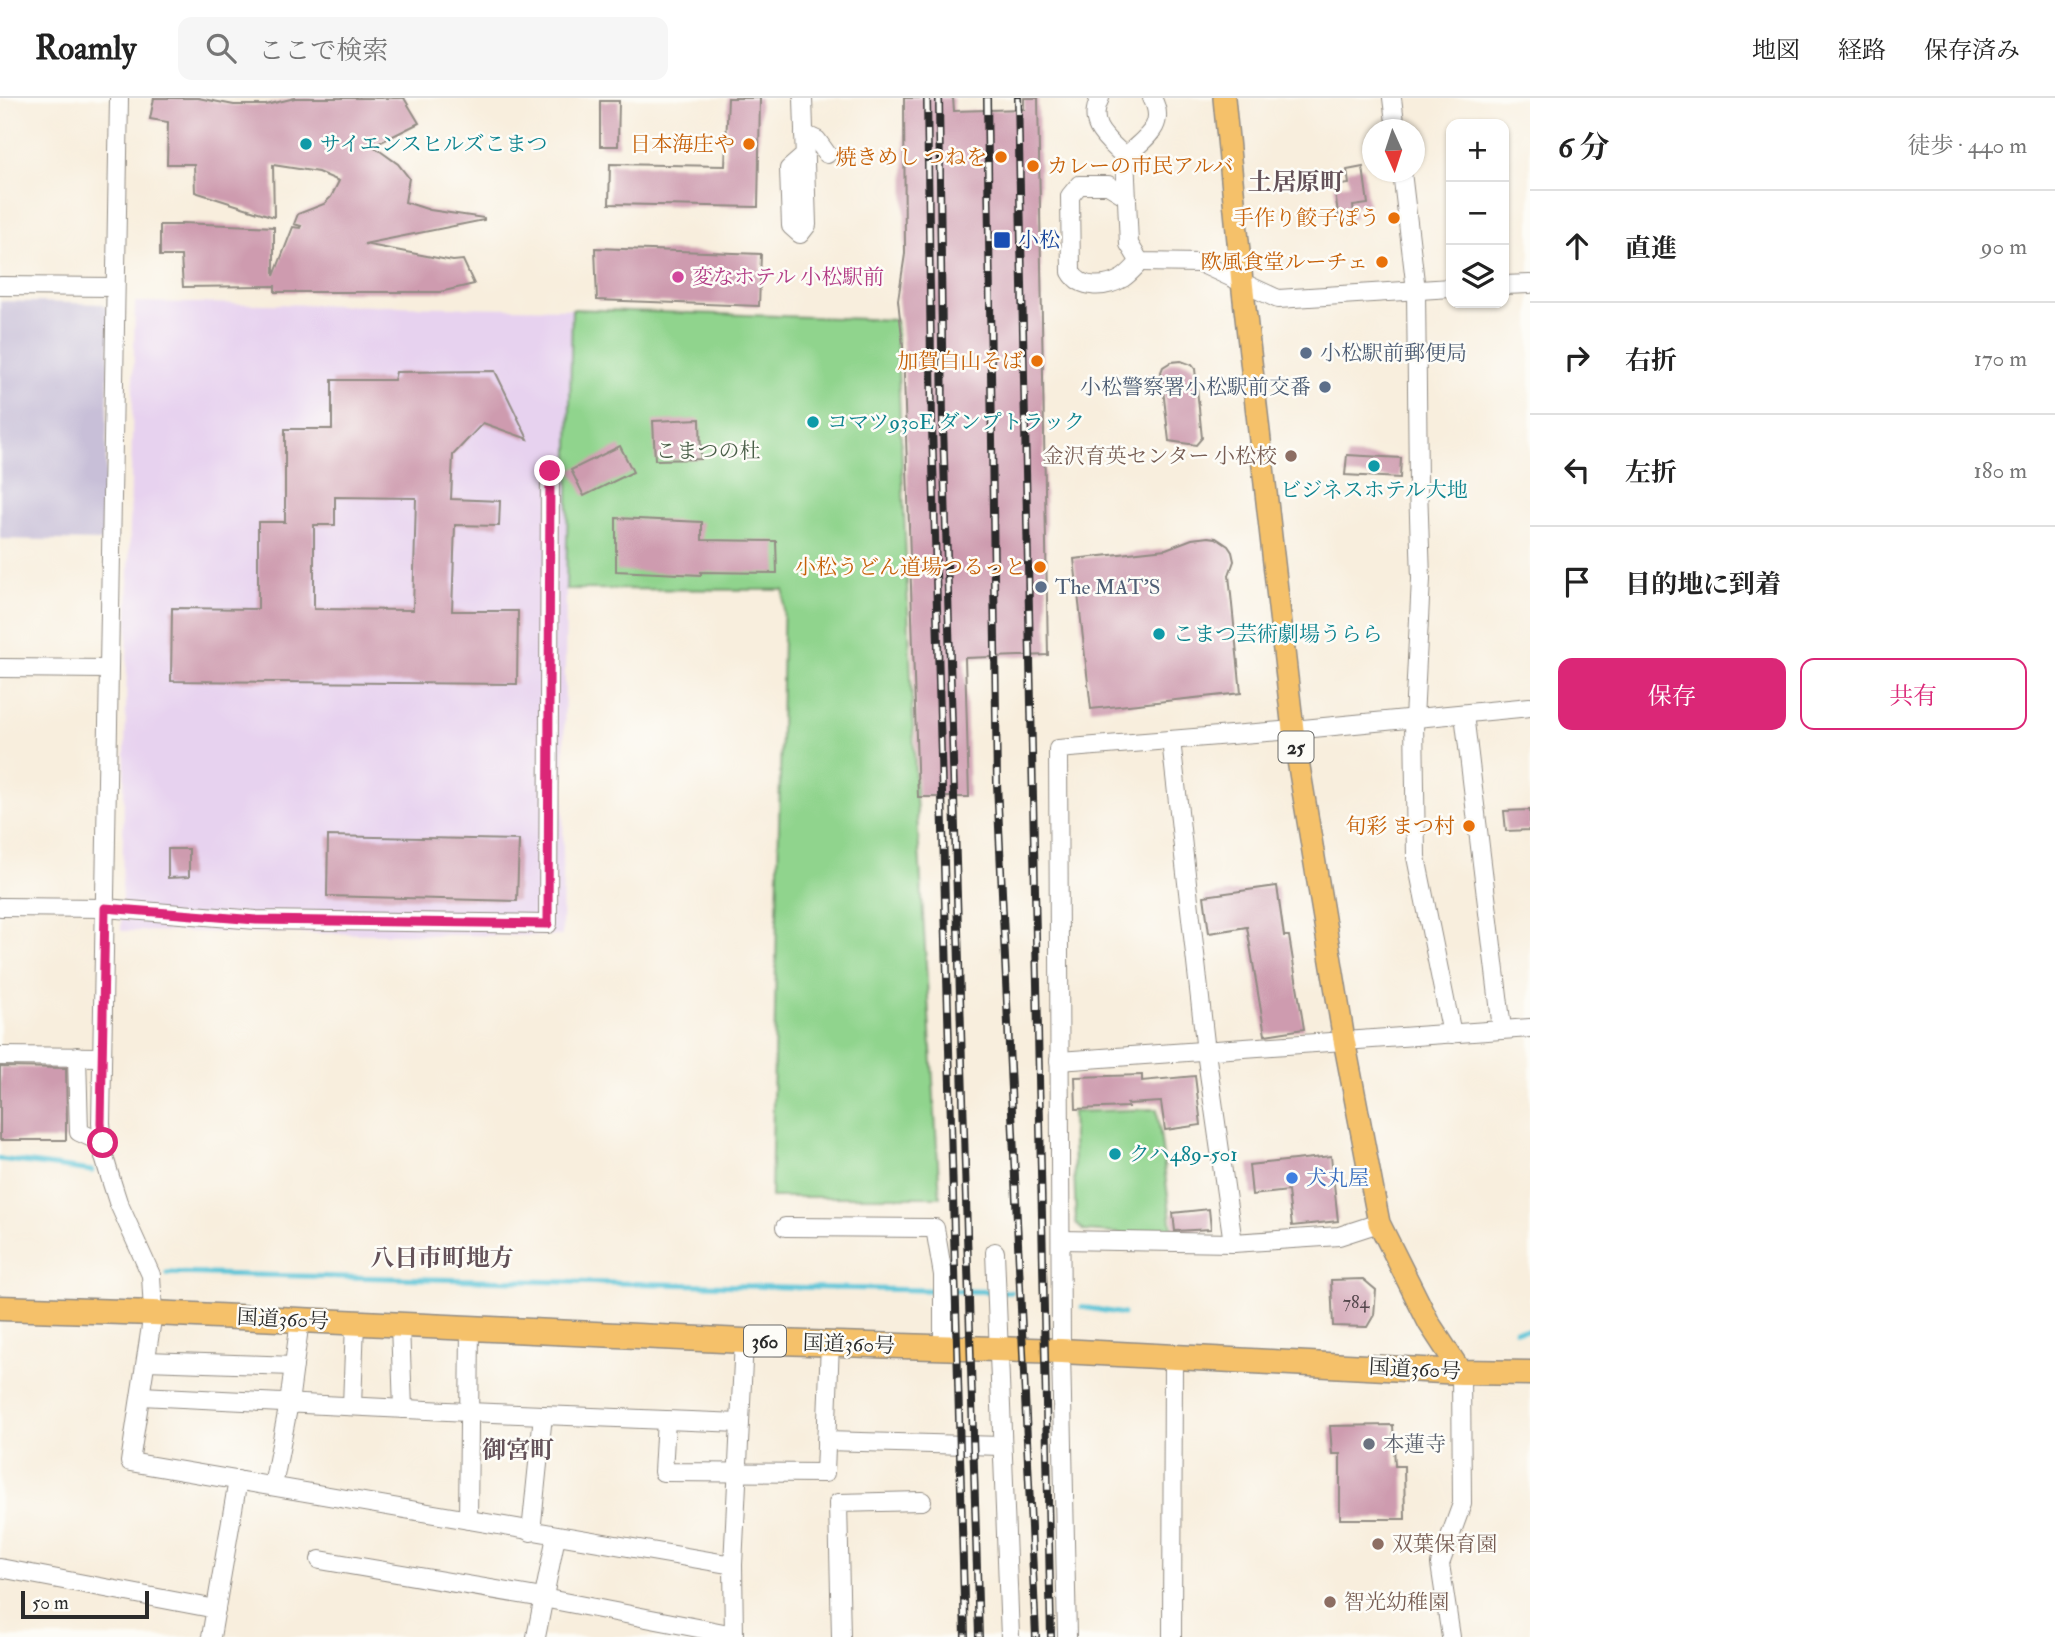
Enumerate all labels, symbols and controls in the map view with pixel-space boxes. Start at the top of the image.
search box [178,17,668,80]
text: Roamly [35,28,136,69]
icon: search [202,29,240,67]
text: ここで検索 [258,35,388,67]
text: 地図 [1752,35,1800,66]
text: 経路 [1838,35,1886,66]
text: 保存済み [1924,35,2020,66]
north arrow [1362,119,1425,182]
map controls [1446,119,1509,308]
button: + [1446,119,1509,182]
text: 6 分 [1558,129,1609,166]
place label: サイエンスヒルズこまつ [320,131,547,158]
place label: 日本海庄や [630,131,735,158]
text: 徒歩 · 440 m [1908,131,2027,160]
marker: サイエンスヒルズこまつ [298,136,314,152]
marker: 日本海庄や [741,136,757,152]
place label: 焼きめし つねを [836,144,987,171]
marker: 焼きめし つねを [993,149,1009,165]
place label: カレーの市民アルバ [1047,153,1234,180]
marker: カレーの市民アルバ [1025,158,1041,174]
district label: 土居原町 [1248,167,1344,198]
button: − [1446,182,1509,245]
place label: 手作り餃子ぽう [1233,205,1380,232]
marker: 手作り餃子ぽう [1386,210,1402,226]
place label: 小松 [1018,227,1060,254]
icon: ahead [1558,227,1596,265]
marker: 小松 [992,230,1012,250]
text: 90 m [1981,232,2027,261]
text: 直進 [1625,233,1677,265]
button: layers [1446,245,1509,308]
place label: 欧風食堂ルーチェ [1201,249,1368,276]
marker: 欧風食堂ルーチェ [1374,254,1390,270]
place label: 変なホテル 小松駅前 [692,264,884,291]
marker: 変なホテル 小松駅前 [670,269,686,285]
icon: right [1558,339,1596,377]
place label: 小松駅前郵便局 [1320,340,1467,367]
text: 170 m [1974,344,2027,373]
marker: 小松駅前郵便局 [1298,345,1314,361]
text: 右折 [1625,345,1677,377]
place label: 加賀白山そば [897,348,1023,375]
marker: 加賀白山そば [1029,353,1045,369]
place label: 小松警察署小松駅前交番 [1080,374,1311,401]
marker: 小松警察署小松駅前交番 [1317,379,1333,395]
place label: コマツ930E ダンプトラック [827,409,1085,436]
marker: コマツ930E ダンプトラック [805,414,821,430]
park label: こまつの杜 [656,438,761,465]
place label: 金沢育英センター 小松校 [1042,443,1277,470]
marker: 金沢育英センター 小松校 [1283,448,1299,464]
icon: left [1558,451,1596,489]
route end [534,455,565,486]
text: 180 m [1974,456,2027,485]
text: 左折 [1625,457,1677,489]
marker: ビジネスホテル大地 [1366,458,1382,474]
place label: ビジネスホテル大地 [1280,477,1468,504]
place label: 小松うどん道場つるっと [795,554,1026,581]
marker: 小松うどん道場つるっと [1032,559,1048,575]
icon: arrive [1558,563,1596,601]
text: 目的地に到着 [1625,569,1781,601]
place label: The MAT'S [1055,574,1160,601]
marker: The MAT'S [1033,579,1049,595]
place label: こまつ芸術劇場うらら [1173,621,1383,648]
marker: こまつ芸術劇場うらら [1151,626,1167,642]
button: 保存 [1558,658,1786,730]
button: 共有 [1800,658,2027,730]
road number: 25 [1278,732,1314,762]
place label: 旬彩 まつ村 [1346,813,1455,840]
marker: 旬彩 まつ村 [1461,818,1477,834]
route start [87,1127,118,1158]
place label: クハ489-501 [1129,1141,1238,1168]
marker: クハ489-501 [1107,1146,1123,1162]
place label: 犬丸屋 [1306,1165,1369,1192]
marker: 犬丸屋 [1284,1170,1300,1186]
district label: 八日市町地方 [370,1243,514,1274]
house number: 784 [1343,1291,1370,1314]
street label: 国道360号 [236,1304,330,1335]
road number: 360 [744,1326,786,1357]
street label: 国道360号 [802,1329,896,1360]
street label: 国道360号 [1368,1354,1462,1385]
place label: 本蓮寺 [1383,1431,1446,1458]
district label: 御宮町 [482,1435,554,1466]
marker: 本蓮寺 [1361,1436,1377,1452]
place label: 双葉保育園 [1392,1531,1497,1558]
marker: 双葉保育園 [1370,1536,1386,1552]
scale bar [21,1588,149,1620]
place label: 智光幼稚園 [1344,1589,1449,1616]
text: 50 m [32,1591,69,1615]
marker: 智光幼稚園 [1322,1594,1338,1610]

